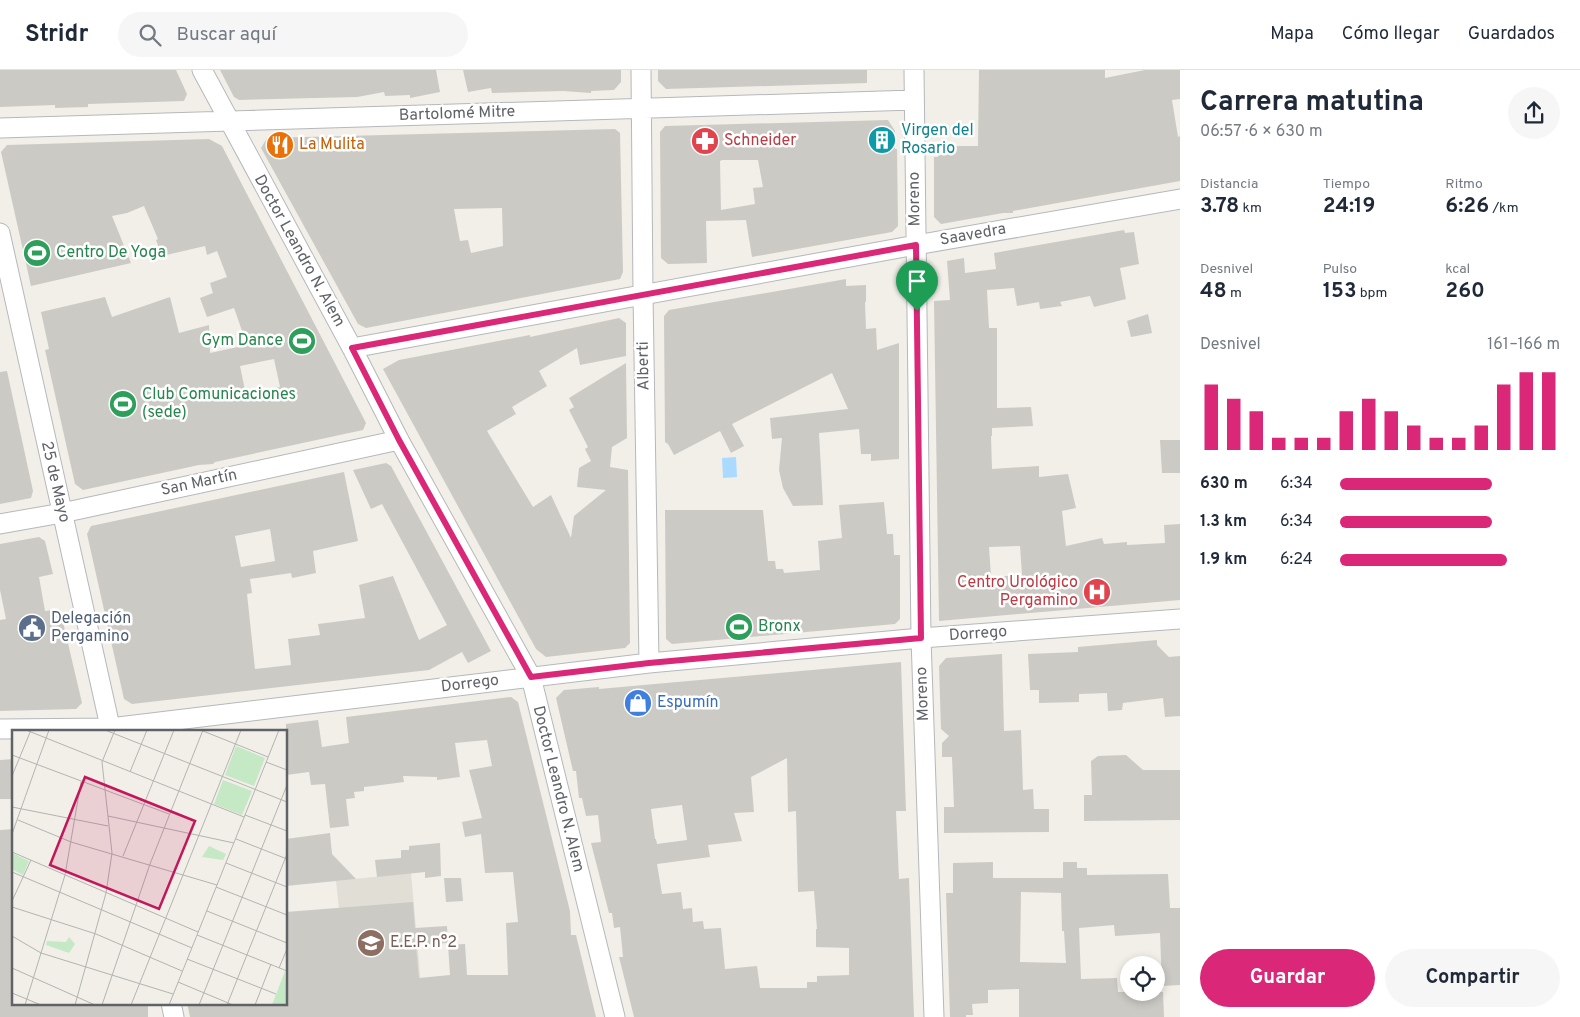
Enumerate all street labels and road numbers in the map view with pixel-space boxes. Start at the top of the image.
street label: Bartolomé Mitre [398,102,516,126]
street label: Doctor Leandro N. Alem [249,172,349,330]
street label: Moreno [905,172,925,226]
street label: Saavedra [938,219,1008,251]
street label: Alberti [634,341,654,391]
street label: 25 de Mayo [36,439,74,525]
street label: San Martín [159,465,239,501]
street label: Dorrego [948,622,1008,646]
street label: Moreno [912,666,934,722]
street label: Dorrego [440,671,500,697]
street label: Doctor Leandro N. Alem [528,704,588,874]

